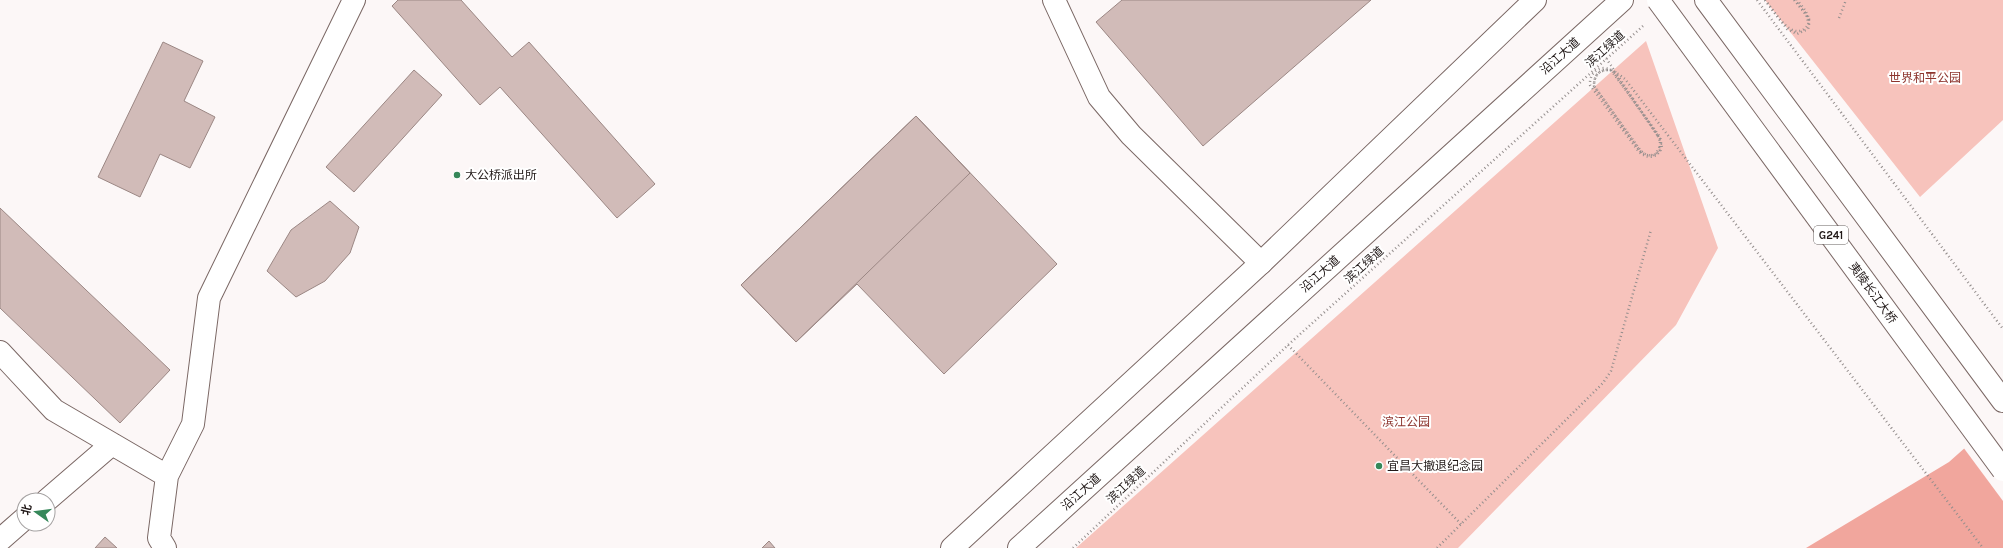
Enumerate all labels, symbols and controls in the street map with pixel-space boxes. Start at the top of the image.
street label: 滨江绿道 [1582,28,1628,70]
street label: 沿江大道 [1537,35,1583,77]
park label: 世界和平公园 [1889,71,1961,85]
place label: 大公桥派出所 [465,168,537,182]
marker: 大公桥派出所 [452,170,462,180]
road number: G241 [1814,226,1848,244]
street label: 滨江绿道 [1341,244,1387,286]
street label: 沿江大道 [1297,253,1343,295]
street label: 夷陵长江大桥 [1846,260,1900,326]
park label: 滨江公园 [1382,415,1430,429]
place label: 宜昌大撤退纪念园 [1387,459,1483,473]
marker: 宜昌大撤退纪念园 [1374,461,1384,471]
street label: 滨江绿道 [1104,464,1148,506]
street label: 沿江大道 [1058,471,1104,513]
north arrow [16,492,56,532]
text: 北 [19,503,34,517]

